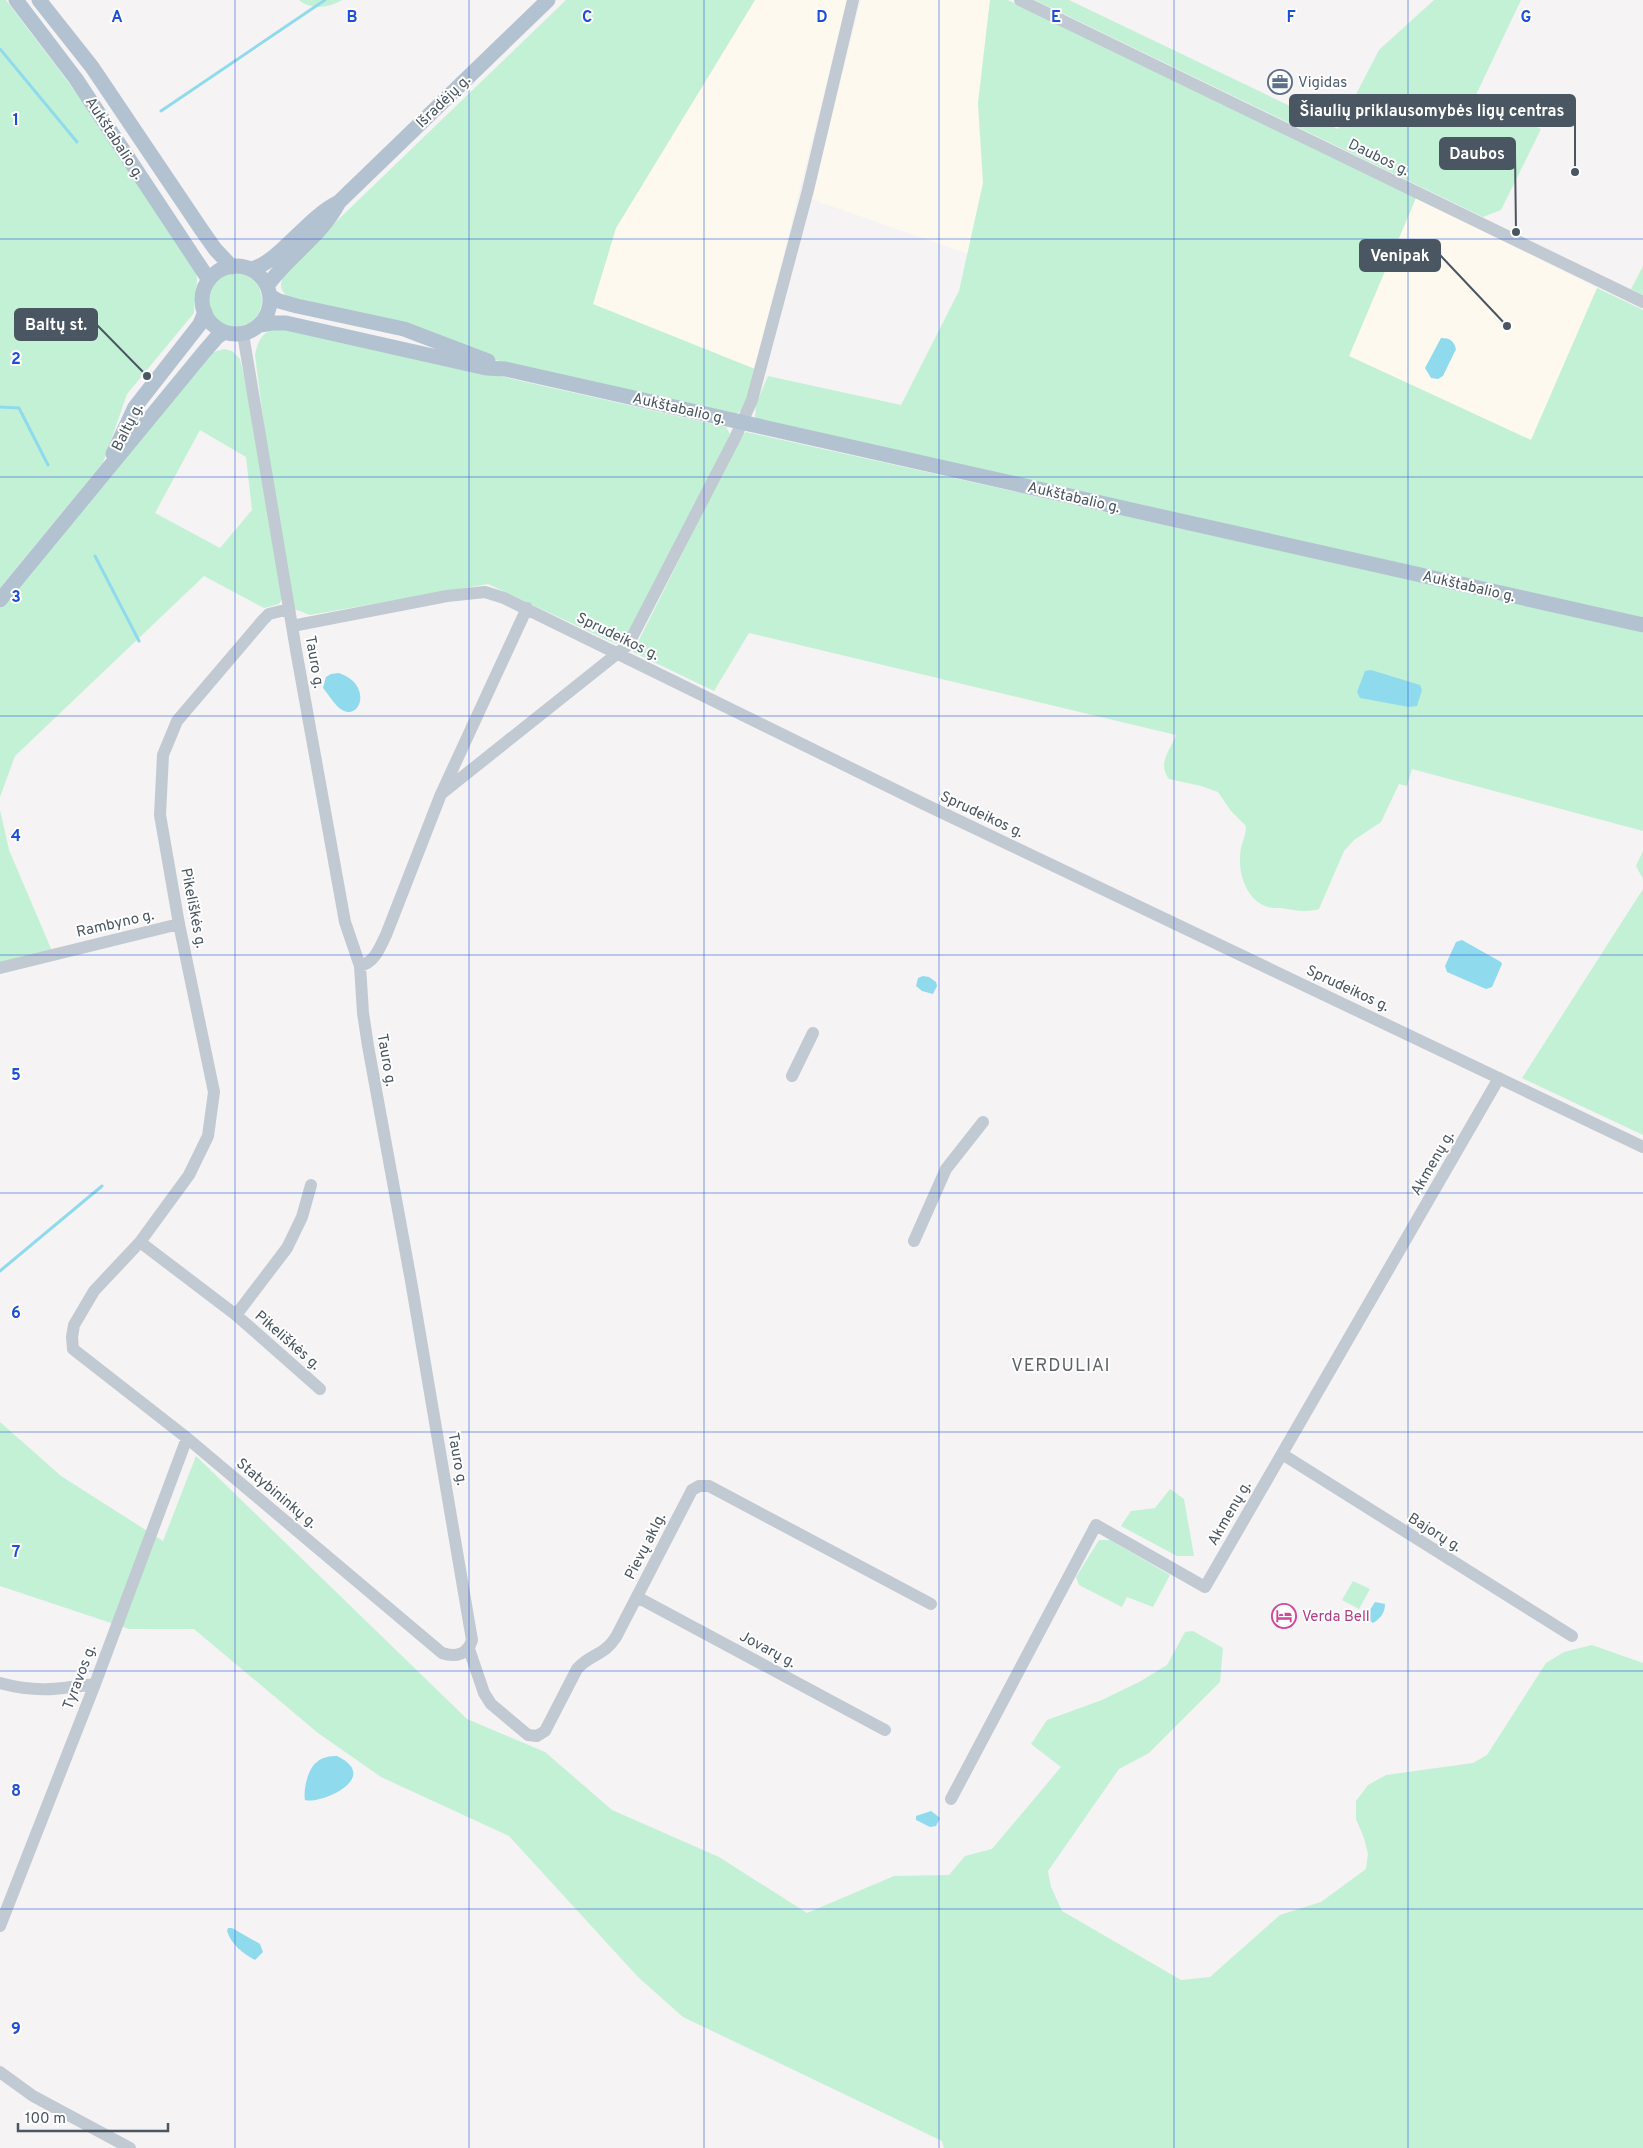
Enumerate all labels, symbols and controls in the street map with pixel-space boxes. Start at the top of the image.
text: A [111,8,123,28]
text: B [346,8,358,28]
text: C [582,8,592,28]
text: D [816,8,828,28]
text: E [1051,8,1061,28]
text: F [1286,8,1296,28]
text: G [1521,8,1531,28]
office icon: Vigidas [1267,69,1293,95]
street label: Išradėjų g. [413,71,475,133]
place label: Vigidas [1298,74,1347,93]
street label: Aukštabalio g. [80,94,147,184]
callout: Šiaulių priklausomybės ligų centras [1290,95,1575,126]
text: Šiaulių priklausomybės ligų centras [1300,100,1565,122]
text: 1 [13,111,19,131]
street label: Daubos g. [1345,135,1412,181]
callout: Daubos [1440,138,1515,169]
text: Daubos [1449,145,1505,165]
callout: Venipak [1360,240,1440,271]
text: Venipak [1370,247,1430,267]
callout: Baltų st. [15,309,97,340]
text: Baltų st. [25,316,87,336]
text: 2 [11,350,21,370]
street label: Aukštabalio g. [631,390,727,429]
street label: Baltų g. [108,401,148,455]
street label: Aukštabalio g. [1026,479,1122,518]
street label: Aukštabalio g. [1421,568,1517,607]
text: 3 [11,588,21,608]
street label: Sprudeikos g. [573,609,662,666]
street label: Tauro g. [300,634,328,690]
street label: Sprudeikos g. [937,788,1026,843]
text: 4 [11,827,21,847]
street label: Pikeliškės g. [175,867,210,950]
street label: Rambyno g. [75,906,156,943]
street label: Sprudeikos g. [1303,962,1392,1017]
street label: Tauro g. [372,1032,400,1088]
text: 5 [11,1066,21,1086]
street label: Akmenų g. [1407,1128,1459,1200]
text: 6 [11,1304,21,1324]
street label: Pikeliškės g. [250,1307,324,1375]
district label: VERDULIAI [1011,1355,1111,1378]
street label: Tauro g. [443,1431,471,1487]
street label: Statybininkų g. [232,1455,320,1533]
street label: Akmenų g. [1204,1478,1256,1550]
street label: Bajorų g. [1404,1509,1465,1557]
street label: Pievų aklg. [621,1510,671,1583]
text: 7 [12,1543,20,1563]
hotel icon: Verda Bell [1271,1603,1297,1629]
place label: Verda Bell [1302,1608,1370,1627]
street label: Jovarų g. [736,1628,799,1673]
street label: Tyravos g. [59,1642,101,1713]
text: 8 [11,1782,21,1802]
text: 9 [11,2020,21,2040]
scale bar [18,2100,168,2132]
text: 100 m [25,2110,66,2129]

